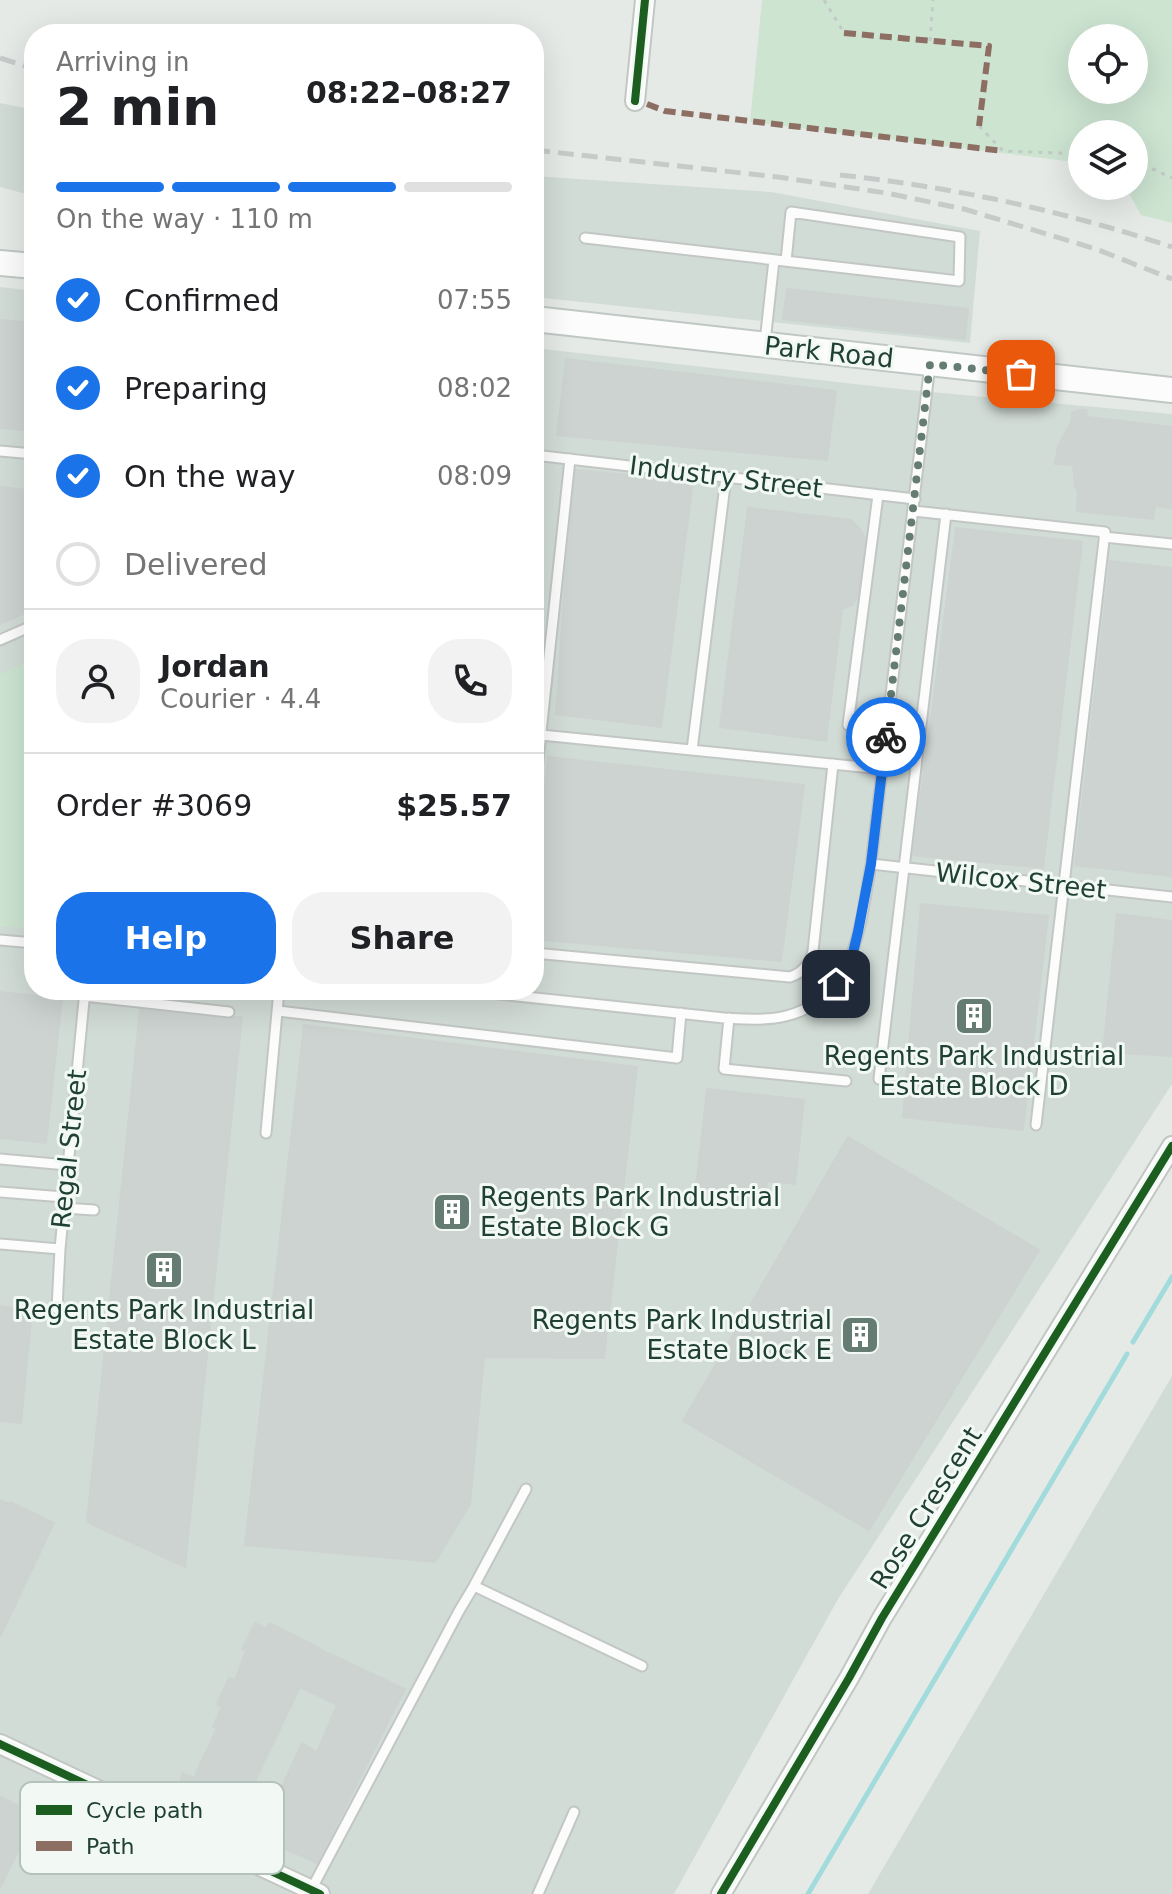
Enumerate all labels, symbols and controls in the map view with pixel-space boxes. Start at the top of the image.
map controls [1068,24,1148,200]
button: locate [1068,24,1148,104]
text: Arriving in [56,47,190,77]
text: 08:22–08:27 [306,75,512,110]
text: 2 min [56,77,219,137]
button: layers [1068,120,1148,200]
text: On the way · 110 m [56,204,313,234]
icon: check [56,278,100,322]
text: Confirmed [124,283,280,318]
text: 07:55 [437,285,512,315]
street label: Park Road [763,330,895,374]
pin [987,340,1055,408]
icon: bag [999,352,1043,396]
icon: check [56,366,100,410]
text: Preparing [124,371,268,406]
text: 08:02 [437,373,512,403]
street label: Industry Street [628,450,824,504]
icon: check [56,454,100,498]
text: On the way [124,459,296,494]
text: 08:09 [437,461,512,491]
text: Delivered [124,547,268,582]
button: person [56,639,140,723]
button: phone [428,639,512,723]
text: Jordan [160,649,270,684]
text: Courier · 4.4 [160,684,321,714]
courier [846,697,926,777]
icon: bike [864,715,908,759]
text: Order #3069 [56,788,252,823]
text: $25.57 [396,788,512,823]
street label: Wilcox Street [934,857,1108,905]
button: Help [56,892,276,984]
button: Share [292,892,512,984]
pin [802,950,870,1018]
icon: home [814,962,858,1006]
building icon: Regents Park Industrial Estate Block D [953,995,995,1037]
place label: Regents Park Industrial Estate Block D [824,1041,1124,1101]
street label: Regal Street [46,1068,92,1230]
place label: Regents Park Industrial Estate Block G [480,1182,780,1242]
building icon: Regents Park Industrial Estate Block G [431,1191,473,1233]
building icon: Regents Park Industrial Estate Block L [143,1249,185,1291]
place label: Regents Park Industrial Estate Block L [14,1295,314,1355]
place label: Regents Park Industrial Estate Block E [532,1305,832,1365]
building icon: Regents Park Industrial Estate Block E [839,1314,881,1356]
street label: Rose Crescent [864,1421,988,1595]
legend [20,1782,284,1874]
text: Cycle path [86,1798,203,1823]
text: Path [86,1834,134,1859]

